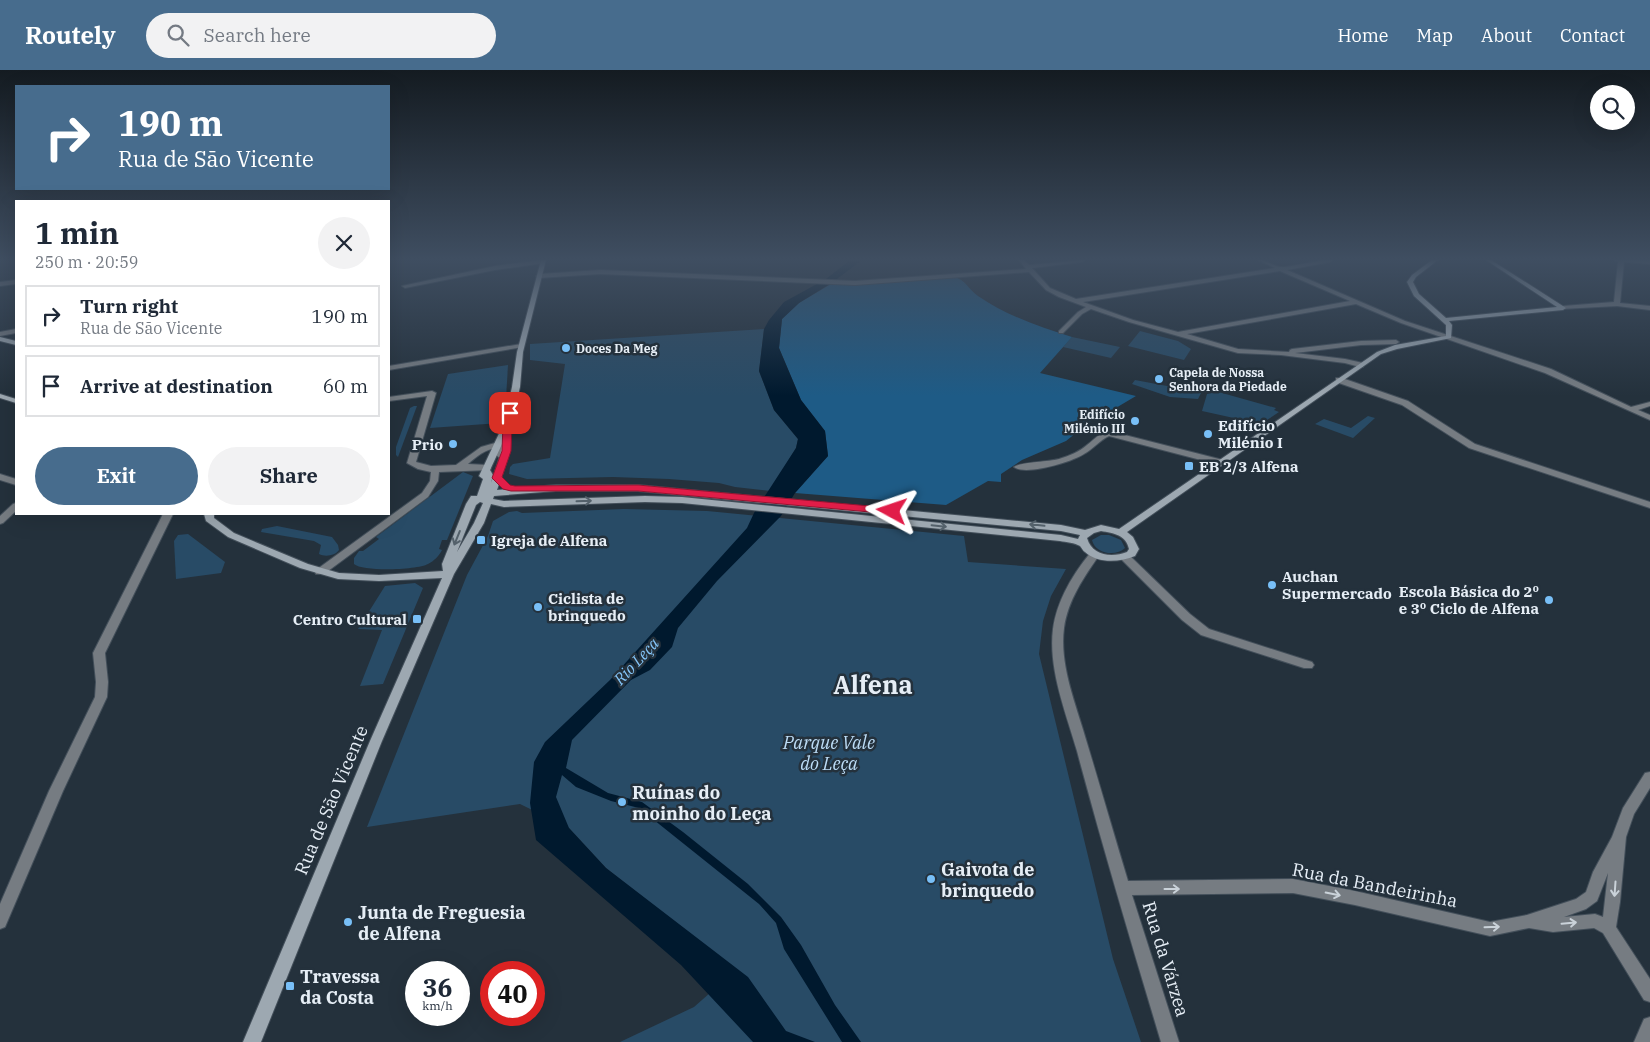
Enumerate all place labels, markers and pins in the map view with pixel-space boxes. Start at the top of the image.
place label: Doces Da Meg [576,341,657,356]
marker: Doces Da Meg [560,342,572,354]
place label: Capela de Nossa Senhora da Piedade [1169,365,1287,394]
marker: Capela de Nossa Senhora da Piedade [1153,373,1165,385]
pin [489,392,531,434]
place label: Edifício Milénio III [1064,407,1125,436]
marker: Edifício Milénio III [1129,415,1141,427]
place label: Edifício Milénio I [1218,416,1283,452]
marker: Edifício Milénio I [1202,428,1214,440]
place label: Prio [412,435,443,454]
marker: Prio [447,438,459,450]
place label: EB 2/3 Alfena [1199,457,1299,476]
marker: EB 2/3 Alfena [1183,460,1195,472]
place label: Igreja de Alfena [491,531,608,550]
marker: Igreja de Alfena [475,534,487,546]
place label: Auchan Supermercado [1282,567,1392,603]
marker: Auchan Supermercado [1266,579,1278,591]
place label: Escola Básica do 2º e 3º Ciclo de Alfena [1399,582,1539,618]
place label: Ciclista de brinquedo [548,589,626,625]
marker: Escola Básica do 2º e 3º Ciclo de Alfena [1543,594,1555,606]
marker: Ciclista de brinquedo [532,601,544,613]
place label: Centro Cultural [293,610,407,629]
marker: Centro Cultural [411,613,423,625]
place label: Ruínas do moinho do Leça [632,781,772,825]
marker: Ruínas do moinho do Leça [616,796,628,808]
place label: Gaivota de brinquedo [941,858,1035,902]
marker: Gaivota de brinquedo [925,873,937,885]
place label: Junta de Freguesia de Alfena [358,901,525,945]
marker: Junta de Freguesia de Alfena [342,916,354,928]
place label: Travessa da Costa [300,965,380,1009]
marker: Travessa da Costa [284,980,296,992]

